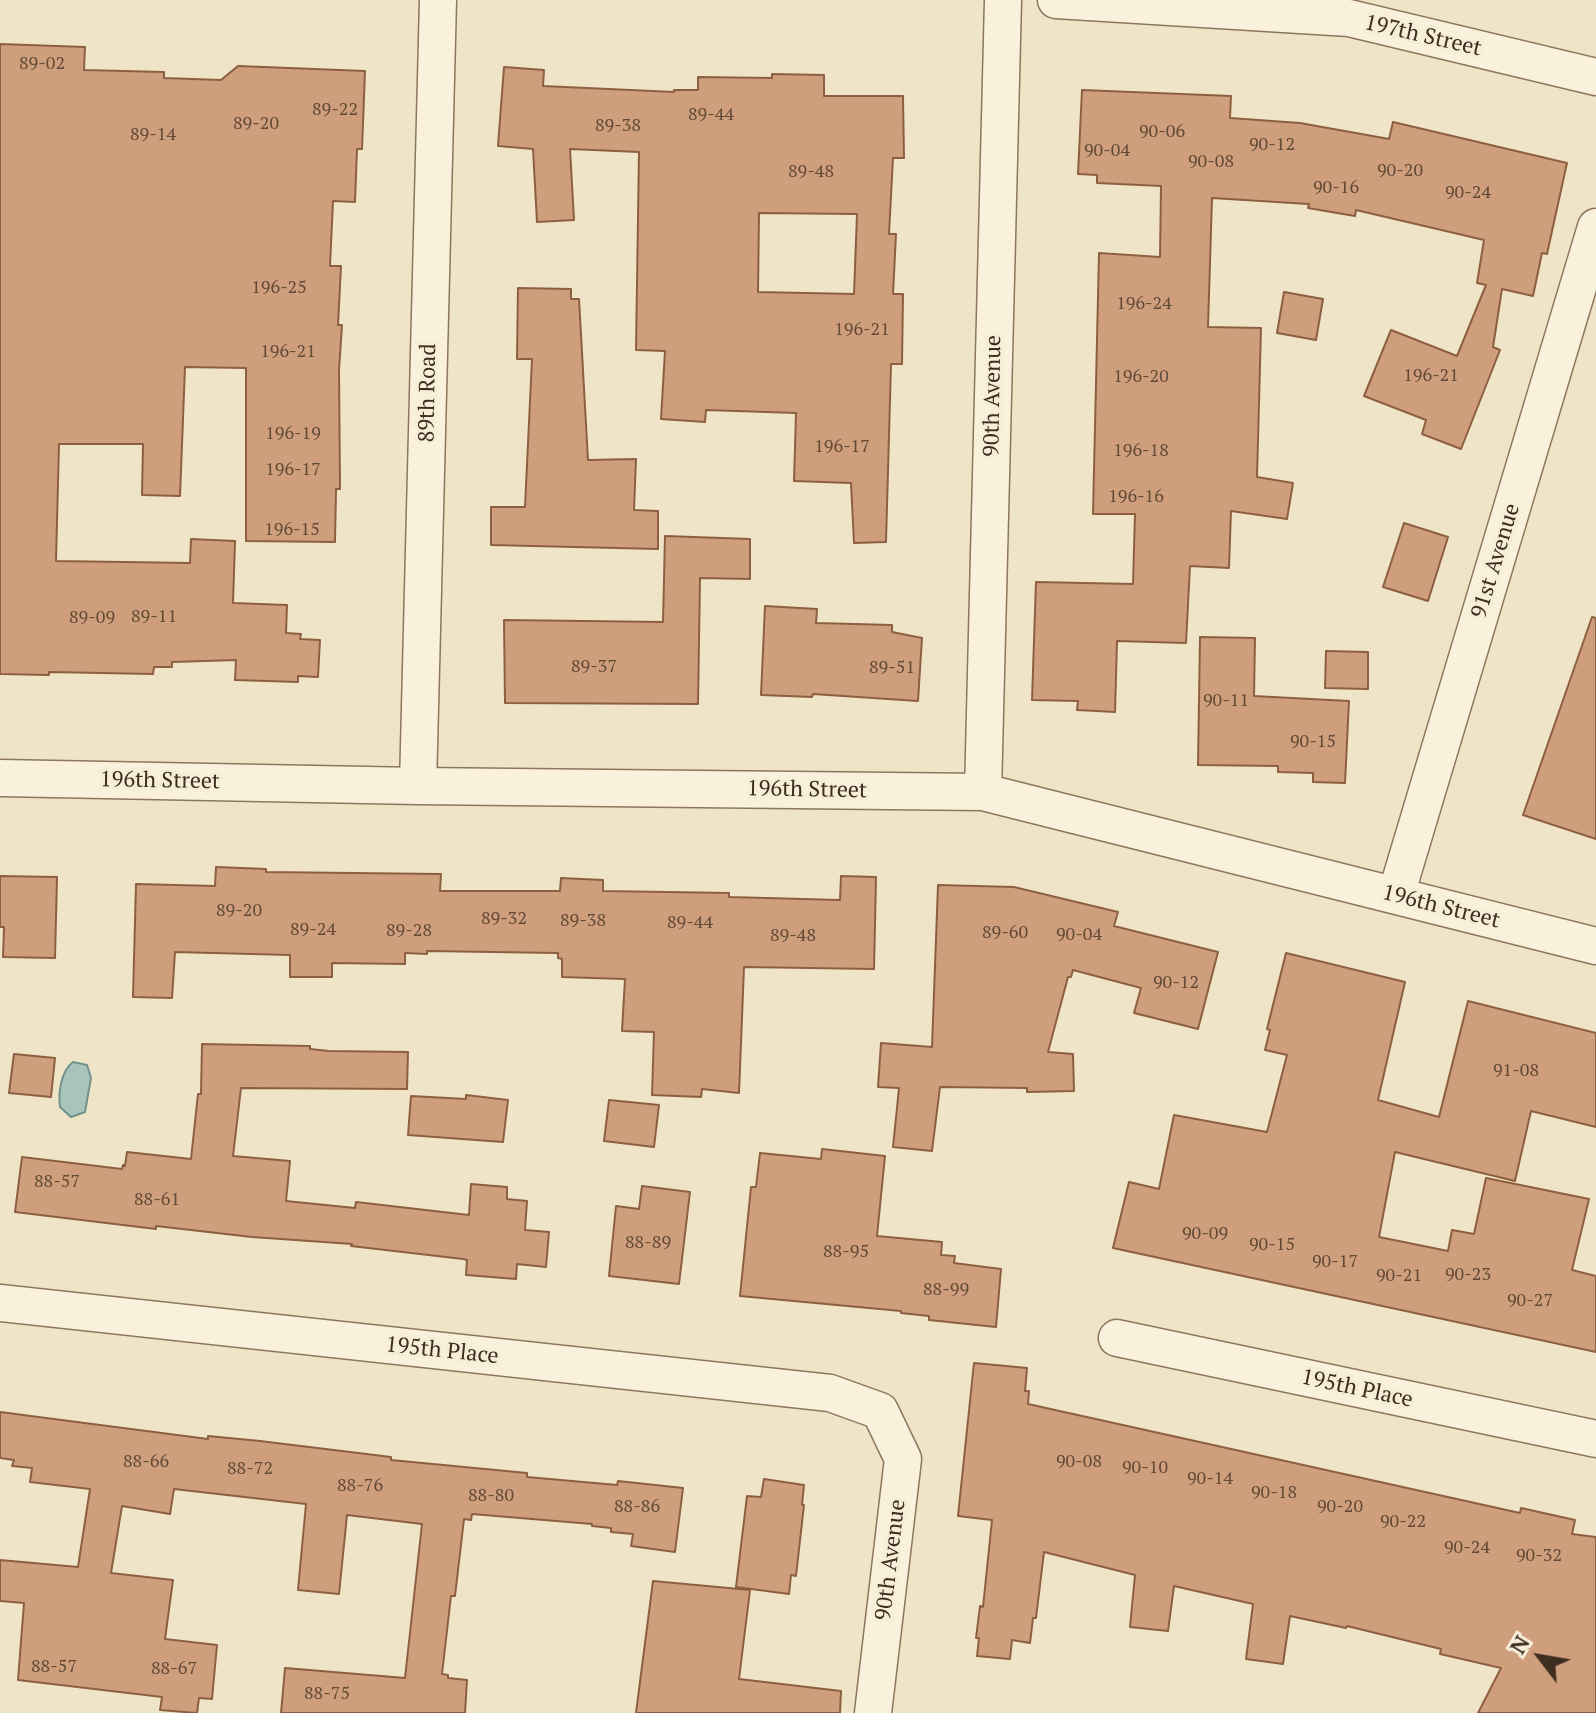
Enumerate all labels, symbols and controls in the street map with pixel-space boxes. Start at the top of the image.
street label: 197th Street [1362,10,1484,62]
house number: 89-02 [19,53,65,75]
house number: 89-22 [312,99,358,121]
house number: 89-44 [688,104,734,126]
house number: 89-20 [233,113,279,135]
house number: 89-38 [595,115,641,137]
house number: 90-06 [1139,121,1185,143]
house number: 89-14 [130,124,176,146]
house number: 90-12 [1249,134,1295,156]
house number: 90-04 [1084,140,1130,162]
house number: 90-08 [1188,151,1234,173]
house number: 90-20 [1377,160,1423,182]
house number: 89-48 [788,161,834,183]
house number: 90-16 [1313,177,1359,199]
house number: 90-24 [1445,182,1491,204]
house number: 196-25 [251,277,307,299]
house number: 196-24 [1116,293,1172,315]
house number: 196-21 [834,319,890,341]
street label: 90th Avenue [979,335,1007,457]
house number: 196-21 [260,341,316,363]
street label: 89th Road [414,343,442,443]
house number: 196-21 [1403,365,1459,387]
house number: 196-20 [1113,366,1169,388]
house number: 196-19 [265,423,321,445]
house number: 196-17 [814,436,870,458]
house number: 196-18 [1113,440,1169,462]
house number: 196-17 [265,459,321,481]
house number: 196-16 [1108,486,1164,508]
street label: 91st Avenue [1466,500,1526,622]
house number: 196-15 [264,519,320,541]
house number: 89-11 [131,606,177,628]
house number: 89-09 [69,607,115,629]
house number: 89-37 [571,656,617,678]
house number: 89-51 [869,657,915,679]
house number: 90-11 [1203,690,1249,712]
house number: 90-15 [1290,731,1336,753]
street label: 196th Street [100,767,220,795]
street label: 196th Street [747,776,867,804]
street label: 196th Street [1379,880,1503,934]
house number: 89-20 [216,900,262,922]
house number: 89-32 [481,908,527,930]
house number: 89-38 [560,910,606,932]
house number: 89-44 [667,912,713,934]
house number: 89-24 [290,919,336,941]
house number: 89-28 [386,920,432,942]
house number: 89-60 [982,922,1028,944]
house number: 90-04 [1056,924,1102,946]
house number: 89-48 [770,925,816,947]
house number: 90-12 [1153,972,1199,994]
house number: 91-08 [1493,1060,1539,1082]
house number: 88-57 [34,1171,80,1193]
house number: 88-61 [134,1189,180,1211]
house number: 90-09 [1182,1223,1228,1245]
house number: 88-89 [625,1232,671,1254]
house number: 90-15 [1249,1234,1295,1256]
house number: 88-95 [823,1241,869,1263]
house number: 90-17 [1312,1251,1358,1273]
house number: 90-23 [1445,1264,1491,1286]
house number: 90-21 [1376,1265,1422,1287]
house number: 88-99 [923,1279,969,1301]
house number: 90-27 [1507,1290,1553,1312]
street label: 195th Place [384,1332,500,1370]
street label: 195th Place [1299,1364,1415,1414]
house number: 88-66 [123,1451,169,1473]
house number: 90-08 [1056,1451,1102,1473]
house number: 90-10 [1122,1457,1168,1479]
house number: 88-72 [227,1458,273,1480]
house number: 90-14 [1187,1468,1233,1490]
house number: 88-76 [337,1475,383,1497]
house number: 90-18 [1251,1482,1297,1504]
house number: 88-80 [468,1485,514,1507]
house number: 88-86 [614,1496,660,1518]
house number: 90-20 [1317,1496,1363,1518]
street label: 90th Avenue [870,1498,912,1622]
house number: 90-22 [1380,1511,1426,1533]
house number: 90-24 [1444,1537,1490,1559]
house number: 90-32 [1516,1545,1562,1567]
north arrow [1500,1617,1580,1697]
text: N [1502,1630,1536,1659]
house number: 88-57 [31,1656,77,1678]
house number: 88-67 [151,1658,197,1680]
house number: 88-75 [304,1683,350,1705]

